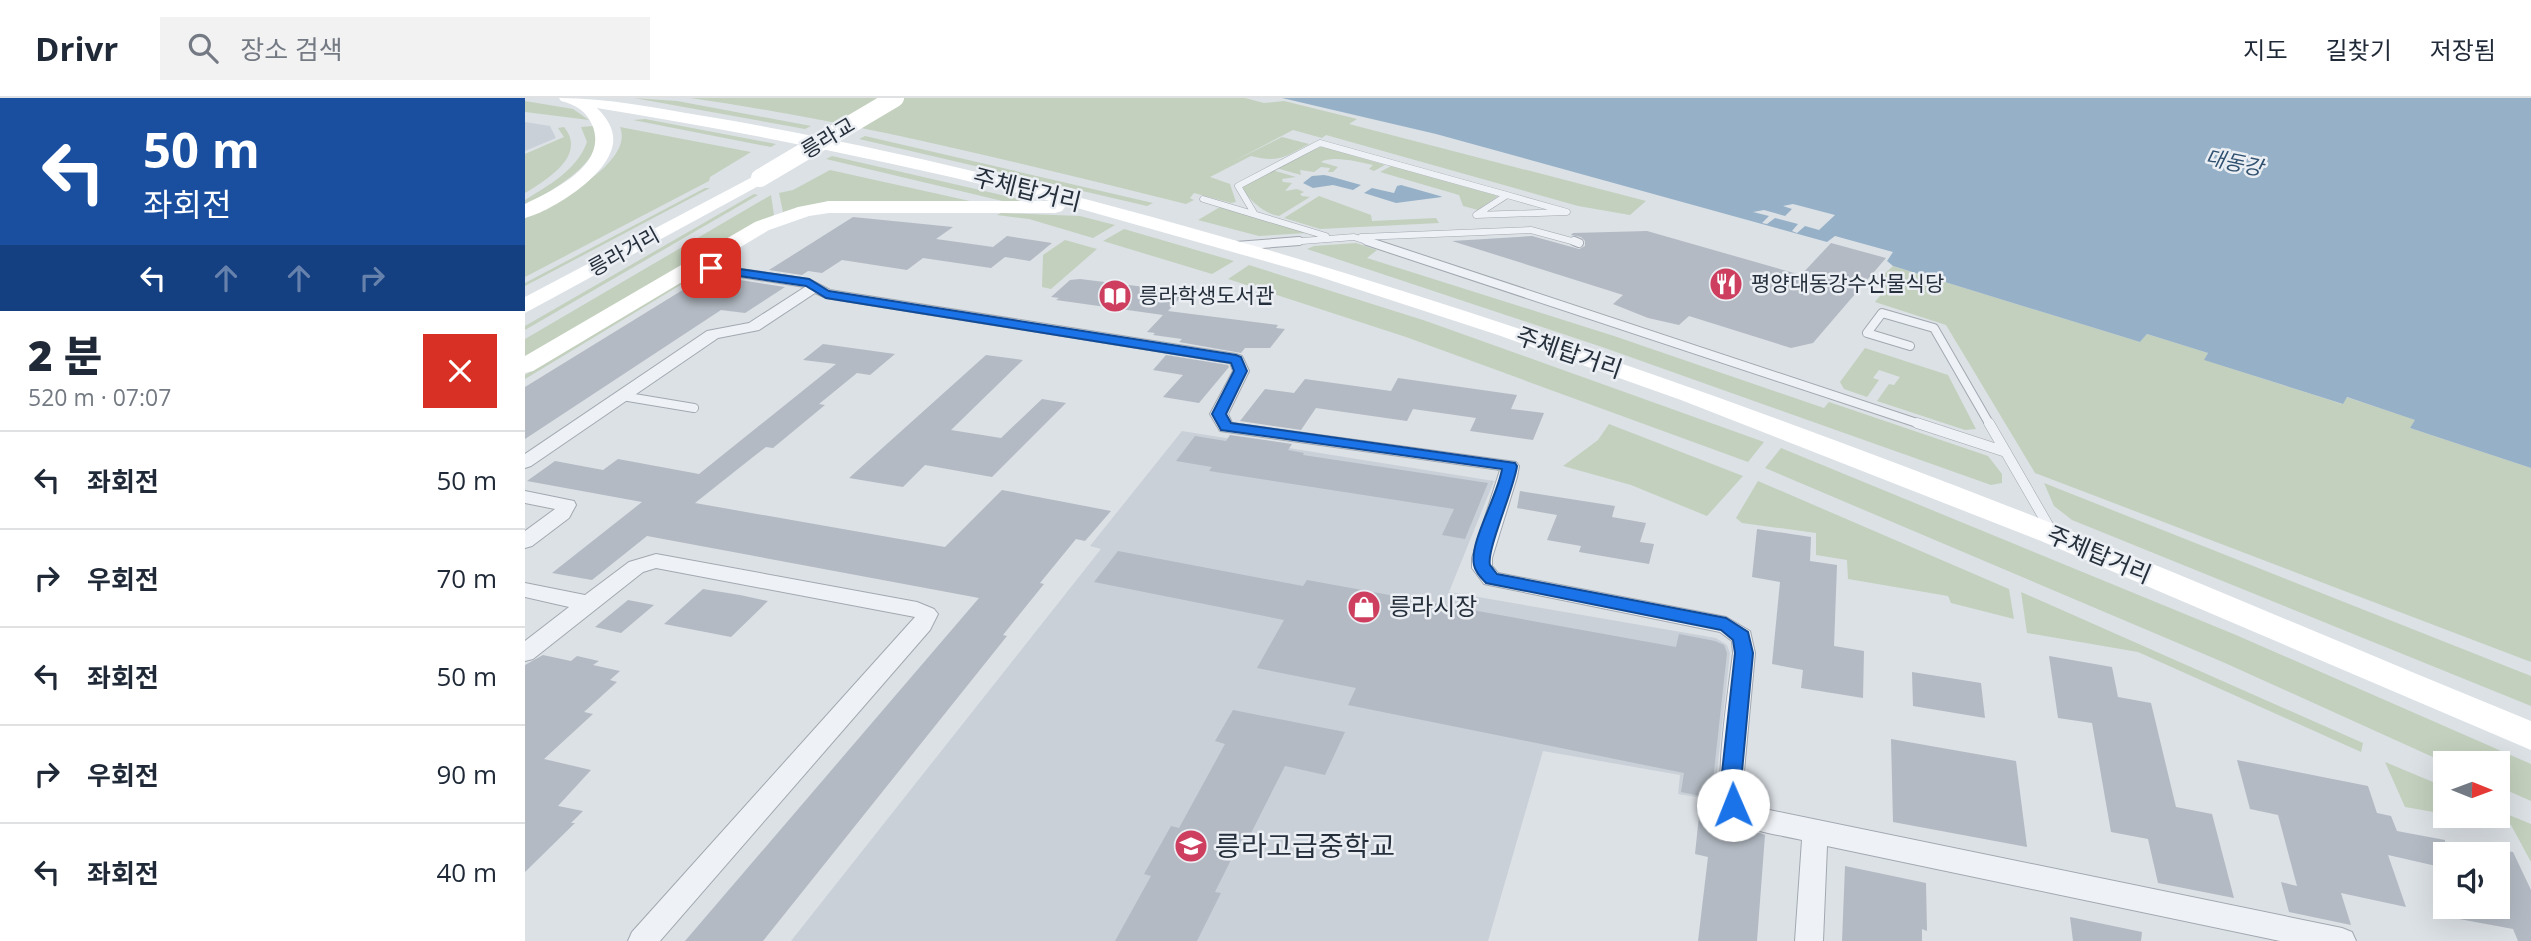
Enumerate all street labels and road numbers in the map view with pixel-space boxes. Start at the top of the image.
street label: 릉라교 [795,110,860,164]
street label: 주체탑거리 [970,159,1085,218]
street label: 릉라거리 [583,220,664,282]
street label: 주체탑거리 [1512,318,1627,385]
street label: 주체탑거리 [2042,517,2157,590]

